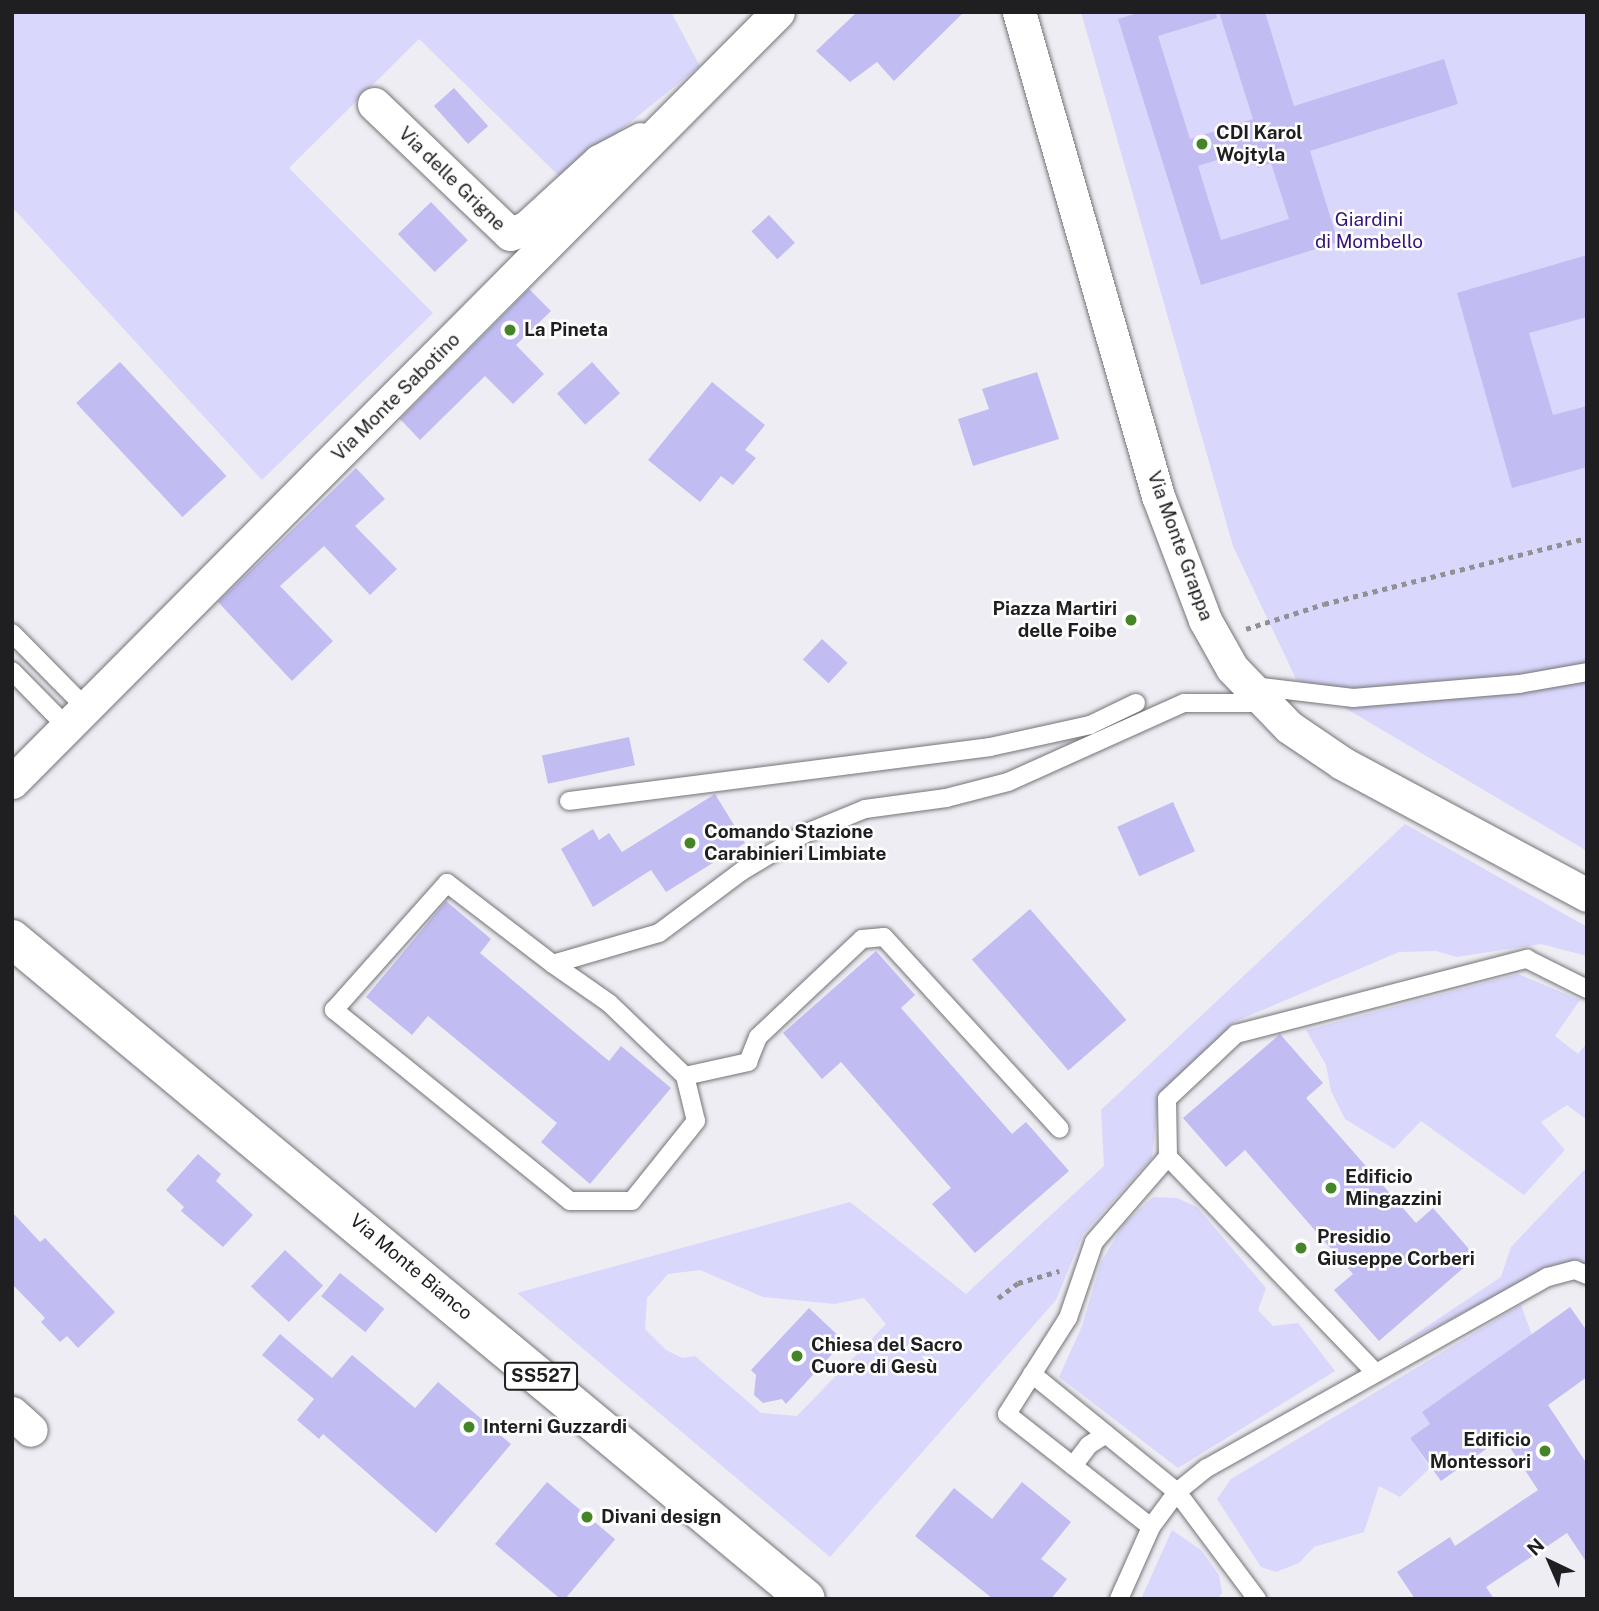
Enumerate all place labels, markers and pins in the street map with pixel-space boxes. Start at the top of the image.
place label: CDI Karol Wojtyla [1216,122,1303,166]
marker: CDI Karol Wojtyla [1194,136,1210,152]
place label: La Pineta [524,319,608,341]
marker: La Pineta [502,322,518,338]
place label: Piazza Martiri delle Foibe [993,598,1117,642]
marker: Piazza Martiri delle Foibe [1123,612,1139,628]
place label: Comando Stazione Carabinieri Limbiate [704,821,886,865]
marker: Comando Stazione Carabinieri Limbiate [682,835,698,851]
place label: Edificio Mingazzini [1345,1166,1442,1210]
marker: Edificio Mingazzini [1323,1180,1339,1196]
place label: Presidio Giuseppe Corberi [1317,1226,1475,1270]
marker: Presidio Giuseppe Corberi [1291,1238,1311,1258]
place label: Chiesa del Sacro Cuore di Gesù [811,1334,963,1378]
marker: Chiesa del Sacro Cuore di Gesù [789,1348,805,1364]
place label: Interni Guzzardi [483,1416,627,1438]
marker: Interni Guzzardi [461,1419,477,1435]
place label: Edificio Montessori [1430,1429,1531,1473]
marker: Edificio Montessori [1537,1443,1553,1459]
place label: Divani design [601,1506,721,1528]
marker: Divani design [579,1509,595,1525]

